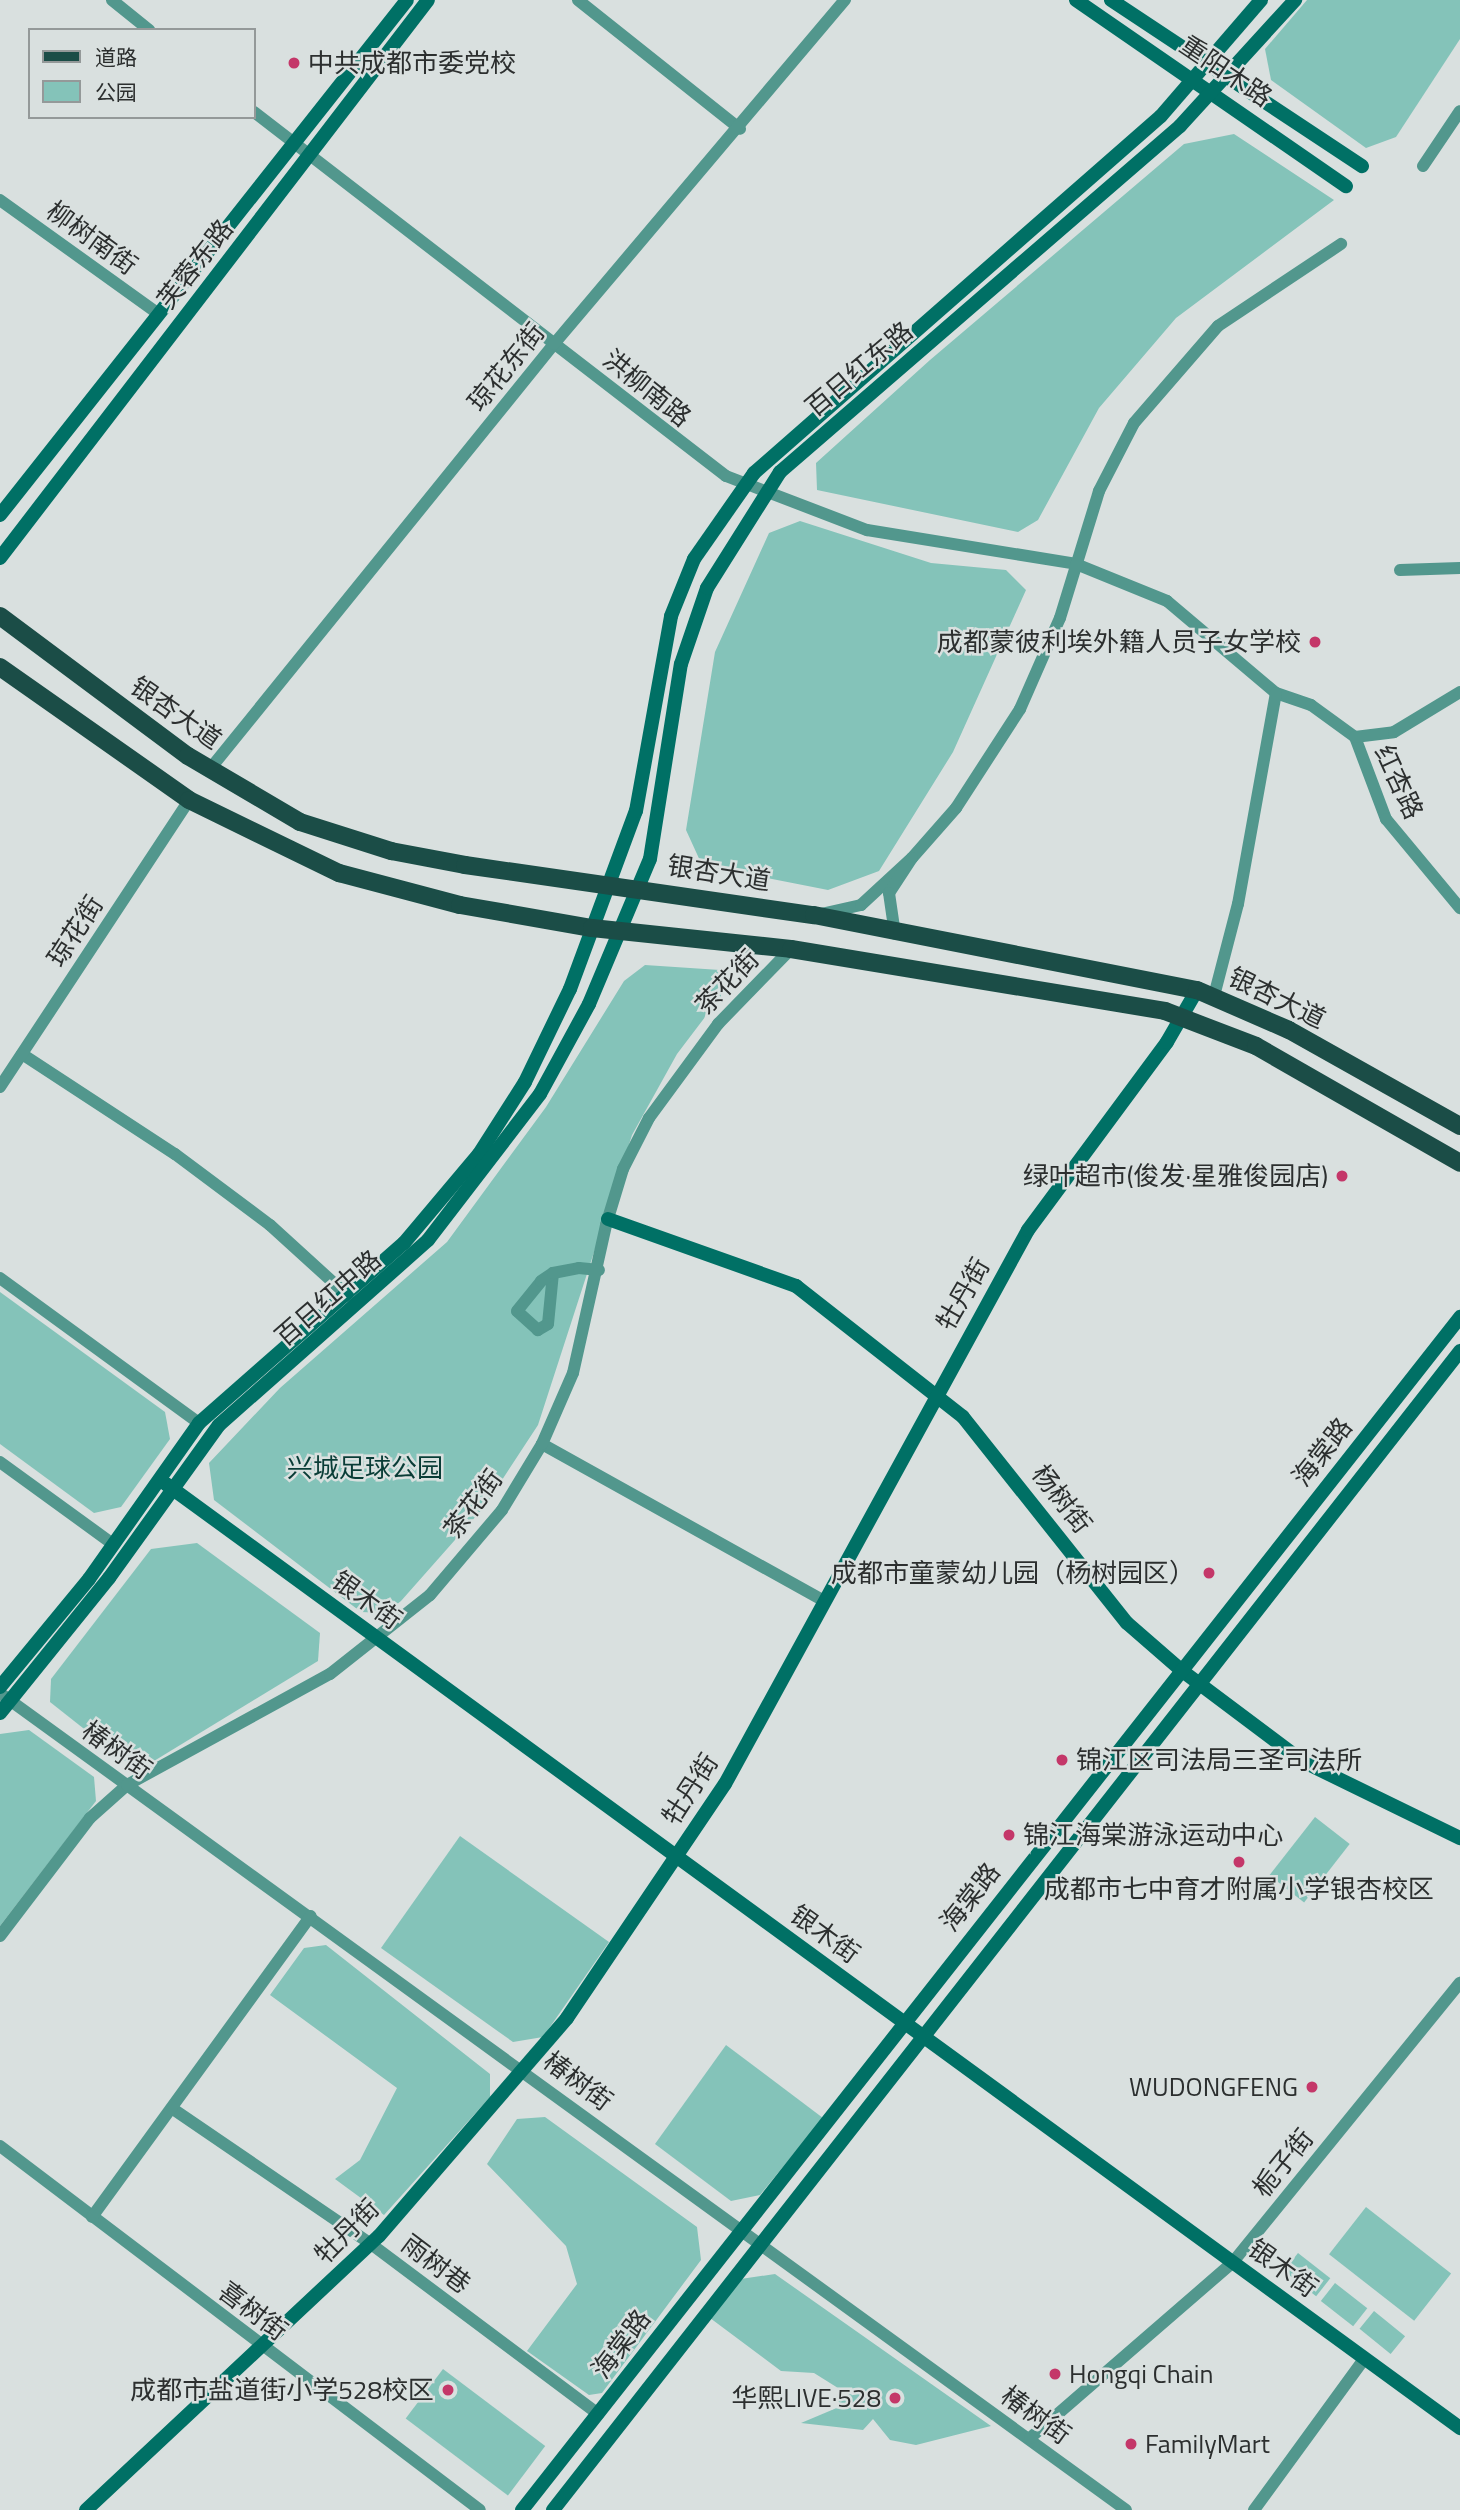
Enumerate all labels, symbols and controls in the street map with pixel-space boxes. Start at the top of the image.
legend [28,28,256,119]
street label: 重阳木路 [1174,29,1278,113]
text: 道路 [95,41,137,73]
place label: 中共成都市委党校 [308,47,516,79]
marker: 中共成都市委党校 [286,55,302,71]
text: 公园 [95,76,137,108]
street label: 柳树南街 [41,195,143,281]
street label: 芙蓉东路 [151,213,239,315]
street label: 百日红东路 [799,315,919,423]
street label: 琼花东街 [461,317,551,417]
street label: 洪柳南路 [597,343,697,433]
place label: 成都蒙彼利埃外籍人员子女学校 [937,626,1301,658]
marker: 成都蒙彼利埃外籍人员子女学校 [1307,634,1323,650]
street label: 银杏大道 [124,670,228,756]
street label: 红杏路 [1368,740,1430,824]
street label: 银杏大道 [665,849,773,897]
street label: 琼花街 [41,890,109,972]
street label: 茶花街 [689,943,765,1021]
street label: 银杏大道 [1223,961,1331,1035]
place label: 绿叶超市(俊发·星雅俊园店) [1023,1160,1328,1192]
marker: 绿叶超市(俊发·星雅俊园店) [1334,1168,1350,1184]
street label: 百日红中路 [269,1244,387,1352]
street label: 牡丹街 [930,1252,996,1336]
street label: 海棠路 [1286,1412,1358,1492]
park label: 兴城足球公园 [287,1452,443,1484]
street label: 杨树街 [1026,1459,1098,1539]
street label: 茶花街 [437,1463,509,1545]
place label: 成都市童蒙幼儿园（杨树园区） [831,1557,1195,1589]
street label: 银木街 [326,1564,408,1636]
marker: 成都市童蒙幼儿园（杨树园区） [1201,1565,1217,1581]
street label: 椿树街 [76,1714,158,1786]
place label: 锦江区司法局三圣司法所 [1076,1744,1362,1776]
street label: 牡丹街 [656,1748,724,1830]
marker: 锦江区司法局三圣司法所 [1054,1752,1070,1768]
place label: 锦江海棠游泳运动中心 [1023,1819,1283,1851]
marker: 锦江海棠游泳运动中心 [1001,1827,1017,1843]
marker: 成都市七中育才附属小学银杏校区 [1231,1854,1247,1870]
street label: 海棠路 [934,1857,1006,1937]
place label: 成都市七中育才附属小学银杏校区 [1044,1873,1434,1905]
street label: 银木街 [784,1898,866,1970]
street label: 椿树街 [537,2045,619,2117]
place label: WUDONGFENG [1129,2071,1298,2103]
marker: WUDONGFENG [1304,2079,1320,2095]
street label: 栀子街 [1246,2123,1320,2203]
street label: 牡丹街 [308,2192,386,2270]
street label: 雨树巷 [395,2228,477,2300]
street label: 银木街 [1242,2232,1324,2304]
street label: 喜树街 [212,2275,294,2347]
street label: 海棠路 [585,2303,657,2385]
place label: Hongqi Chain [1069,2358,1213,2390]
marker: Hongqi Chain [1047,2366,1063,2382]
place label: 成都市盐道街小学528校区 [130,2374,434,2406]
street label: 椿树街 [995,2379,1077,2451]
marker: 成都市盐道街小学528校区 [440,2382,456,2398]
place label: 华熙LIVE·528 [731,2382,881,2414]
marker: 华熙LIVE·528 [887,2390,903,2406]
place label: FamilyMart [1145,2428,1270,2460]
marker: FamilyMart [1123,2436,1139,2452]

